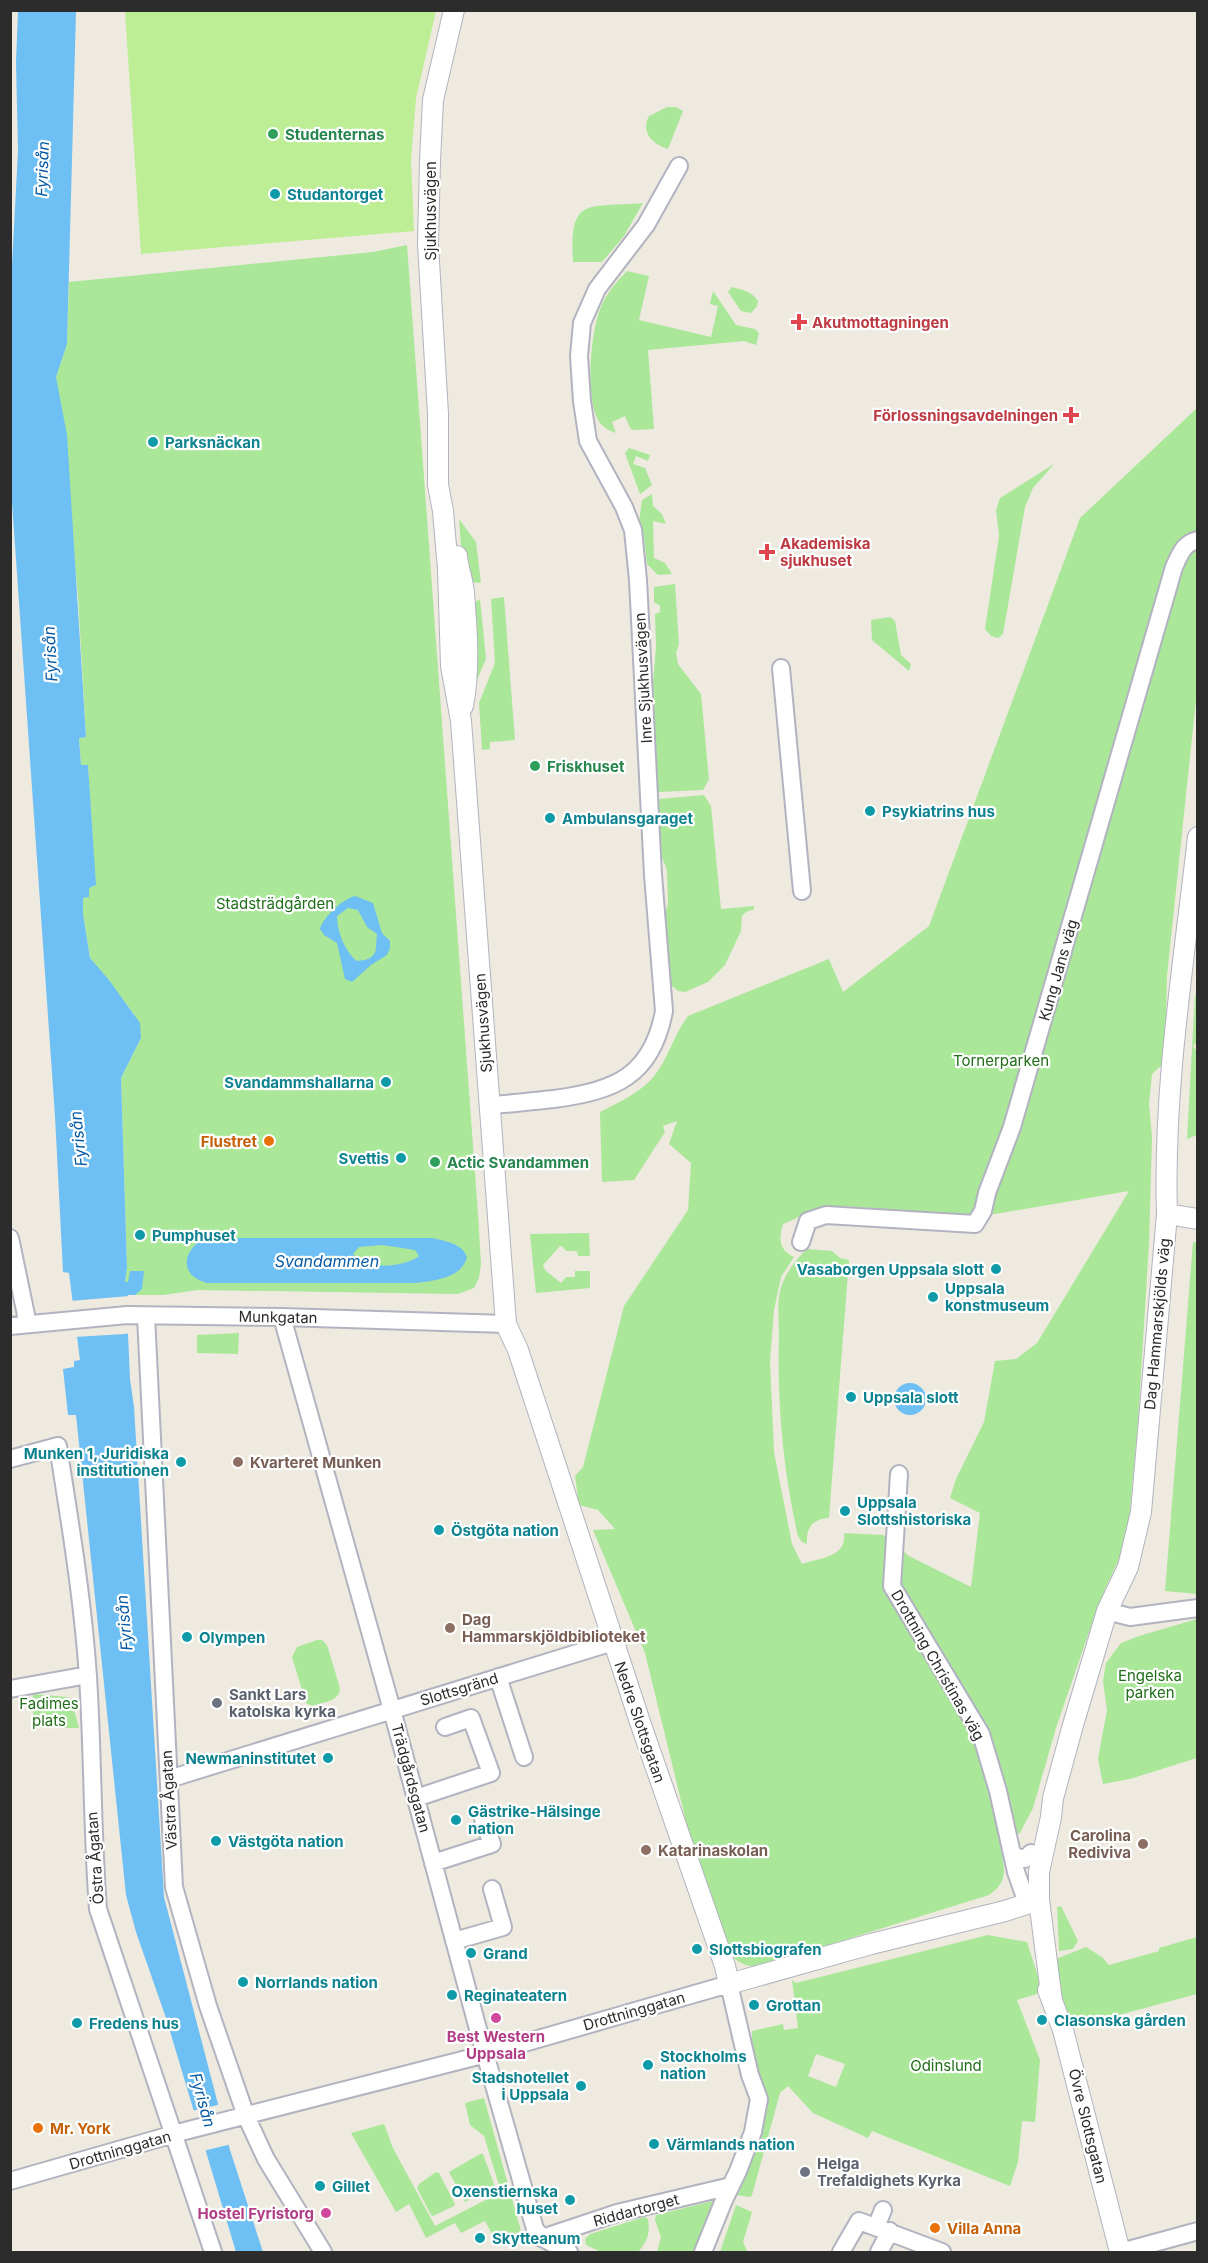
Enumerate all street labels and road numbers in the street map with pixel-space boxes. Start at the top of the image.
street label: Sjukhusvägen [421,161,440,261]
street label: Inre Sjukhusvägen [630,612,656,744]
street label: Kung Jans väg [1034,917,1082,1023]
street label: Sjukhusvägen [470,973,496,1073]
street label: Dag Hammarskjölds väg [1140,1237,1174,1411]
street label: Munkgatan [238,1307,318,1327]
street label: Drottning Christinas väg [887,1586,989,1744]
street label: Nedre Slottsgatan [610,1659,670,1785]
street label: Slottsgränd [418,1668,500,1710]
street label: Trädgårdsgatan [387,1721,435,1835]
street label: Västra Ågatan [157,1750,181,1850]
street label: Östra Ågatan [82,1811,108,1905]
street label: Drottninggatan [581,1987,687,2035]
street label: Övre Slottsgatan [1065,2067,1111,2185]
street label: Drottninggatan [67,2126,173,2174]
street label: Riddartorget [591,2189,681,2231]

